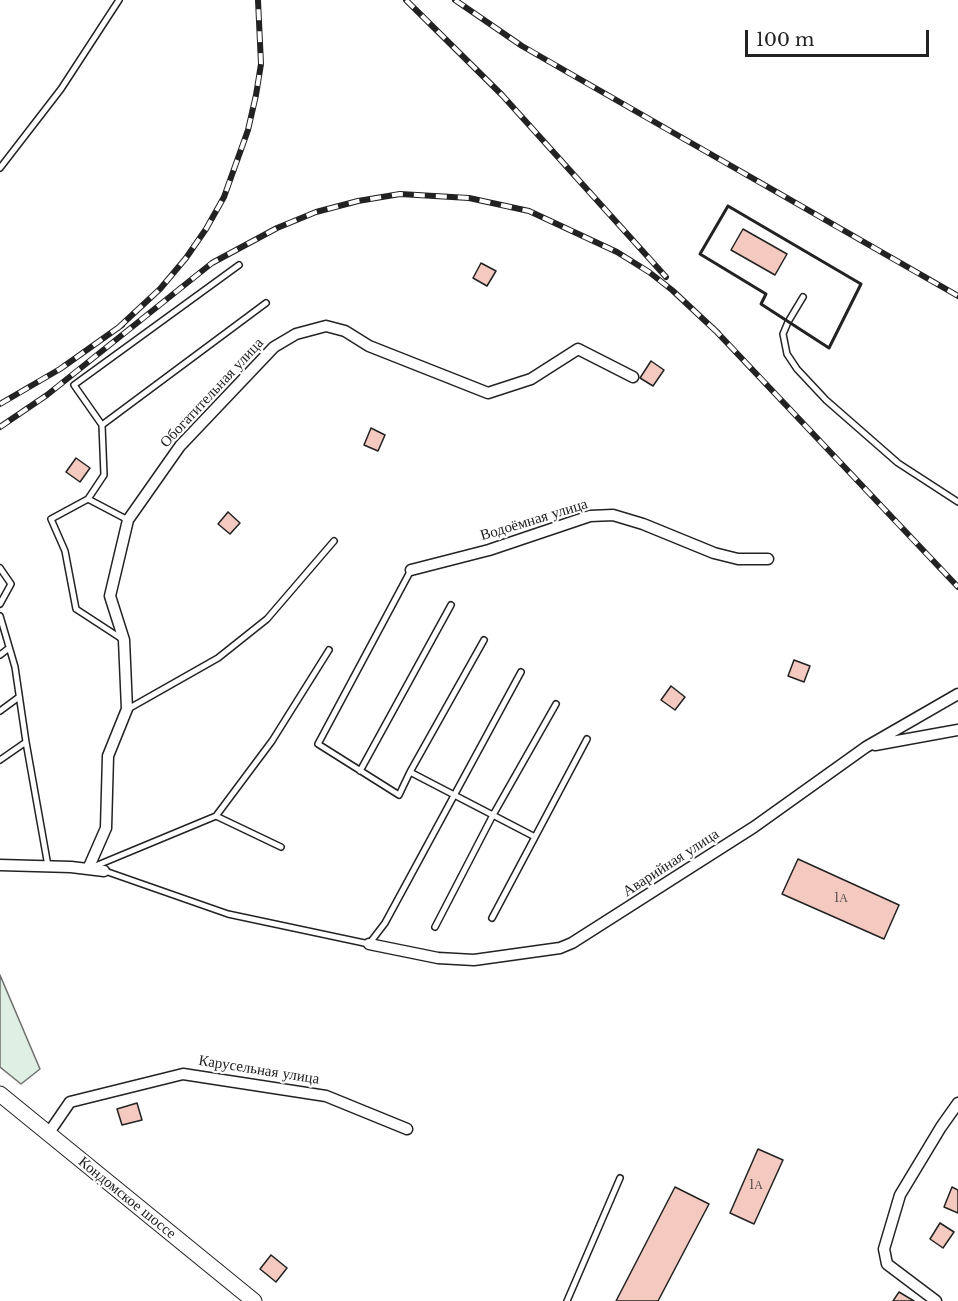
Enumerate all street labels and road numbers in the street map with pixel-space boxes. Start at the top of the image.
street label: Обогатительная улица [157,334,267,452]
street label: Водоёмная улица [478,495,590,545]
street label: Аварийная улица [620,825,722,901]
street label: Карусельная улица [197,1052,321,1088]
street label: Кондомское шоссе [75,1153,179,1243]

